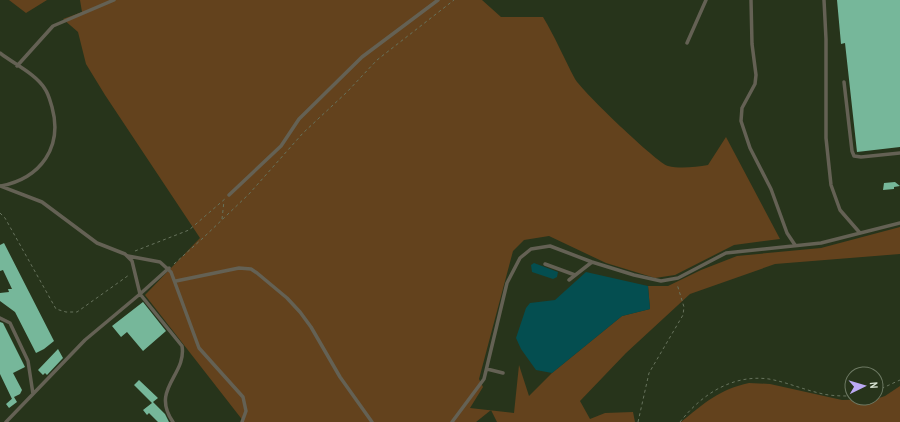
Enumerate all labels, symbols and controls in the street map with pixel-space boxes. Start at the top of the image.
north arrow [844,366,884,406]
text: N [867,381,881,389]

